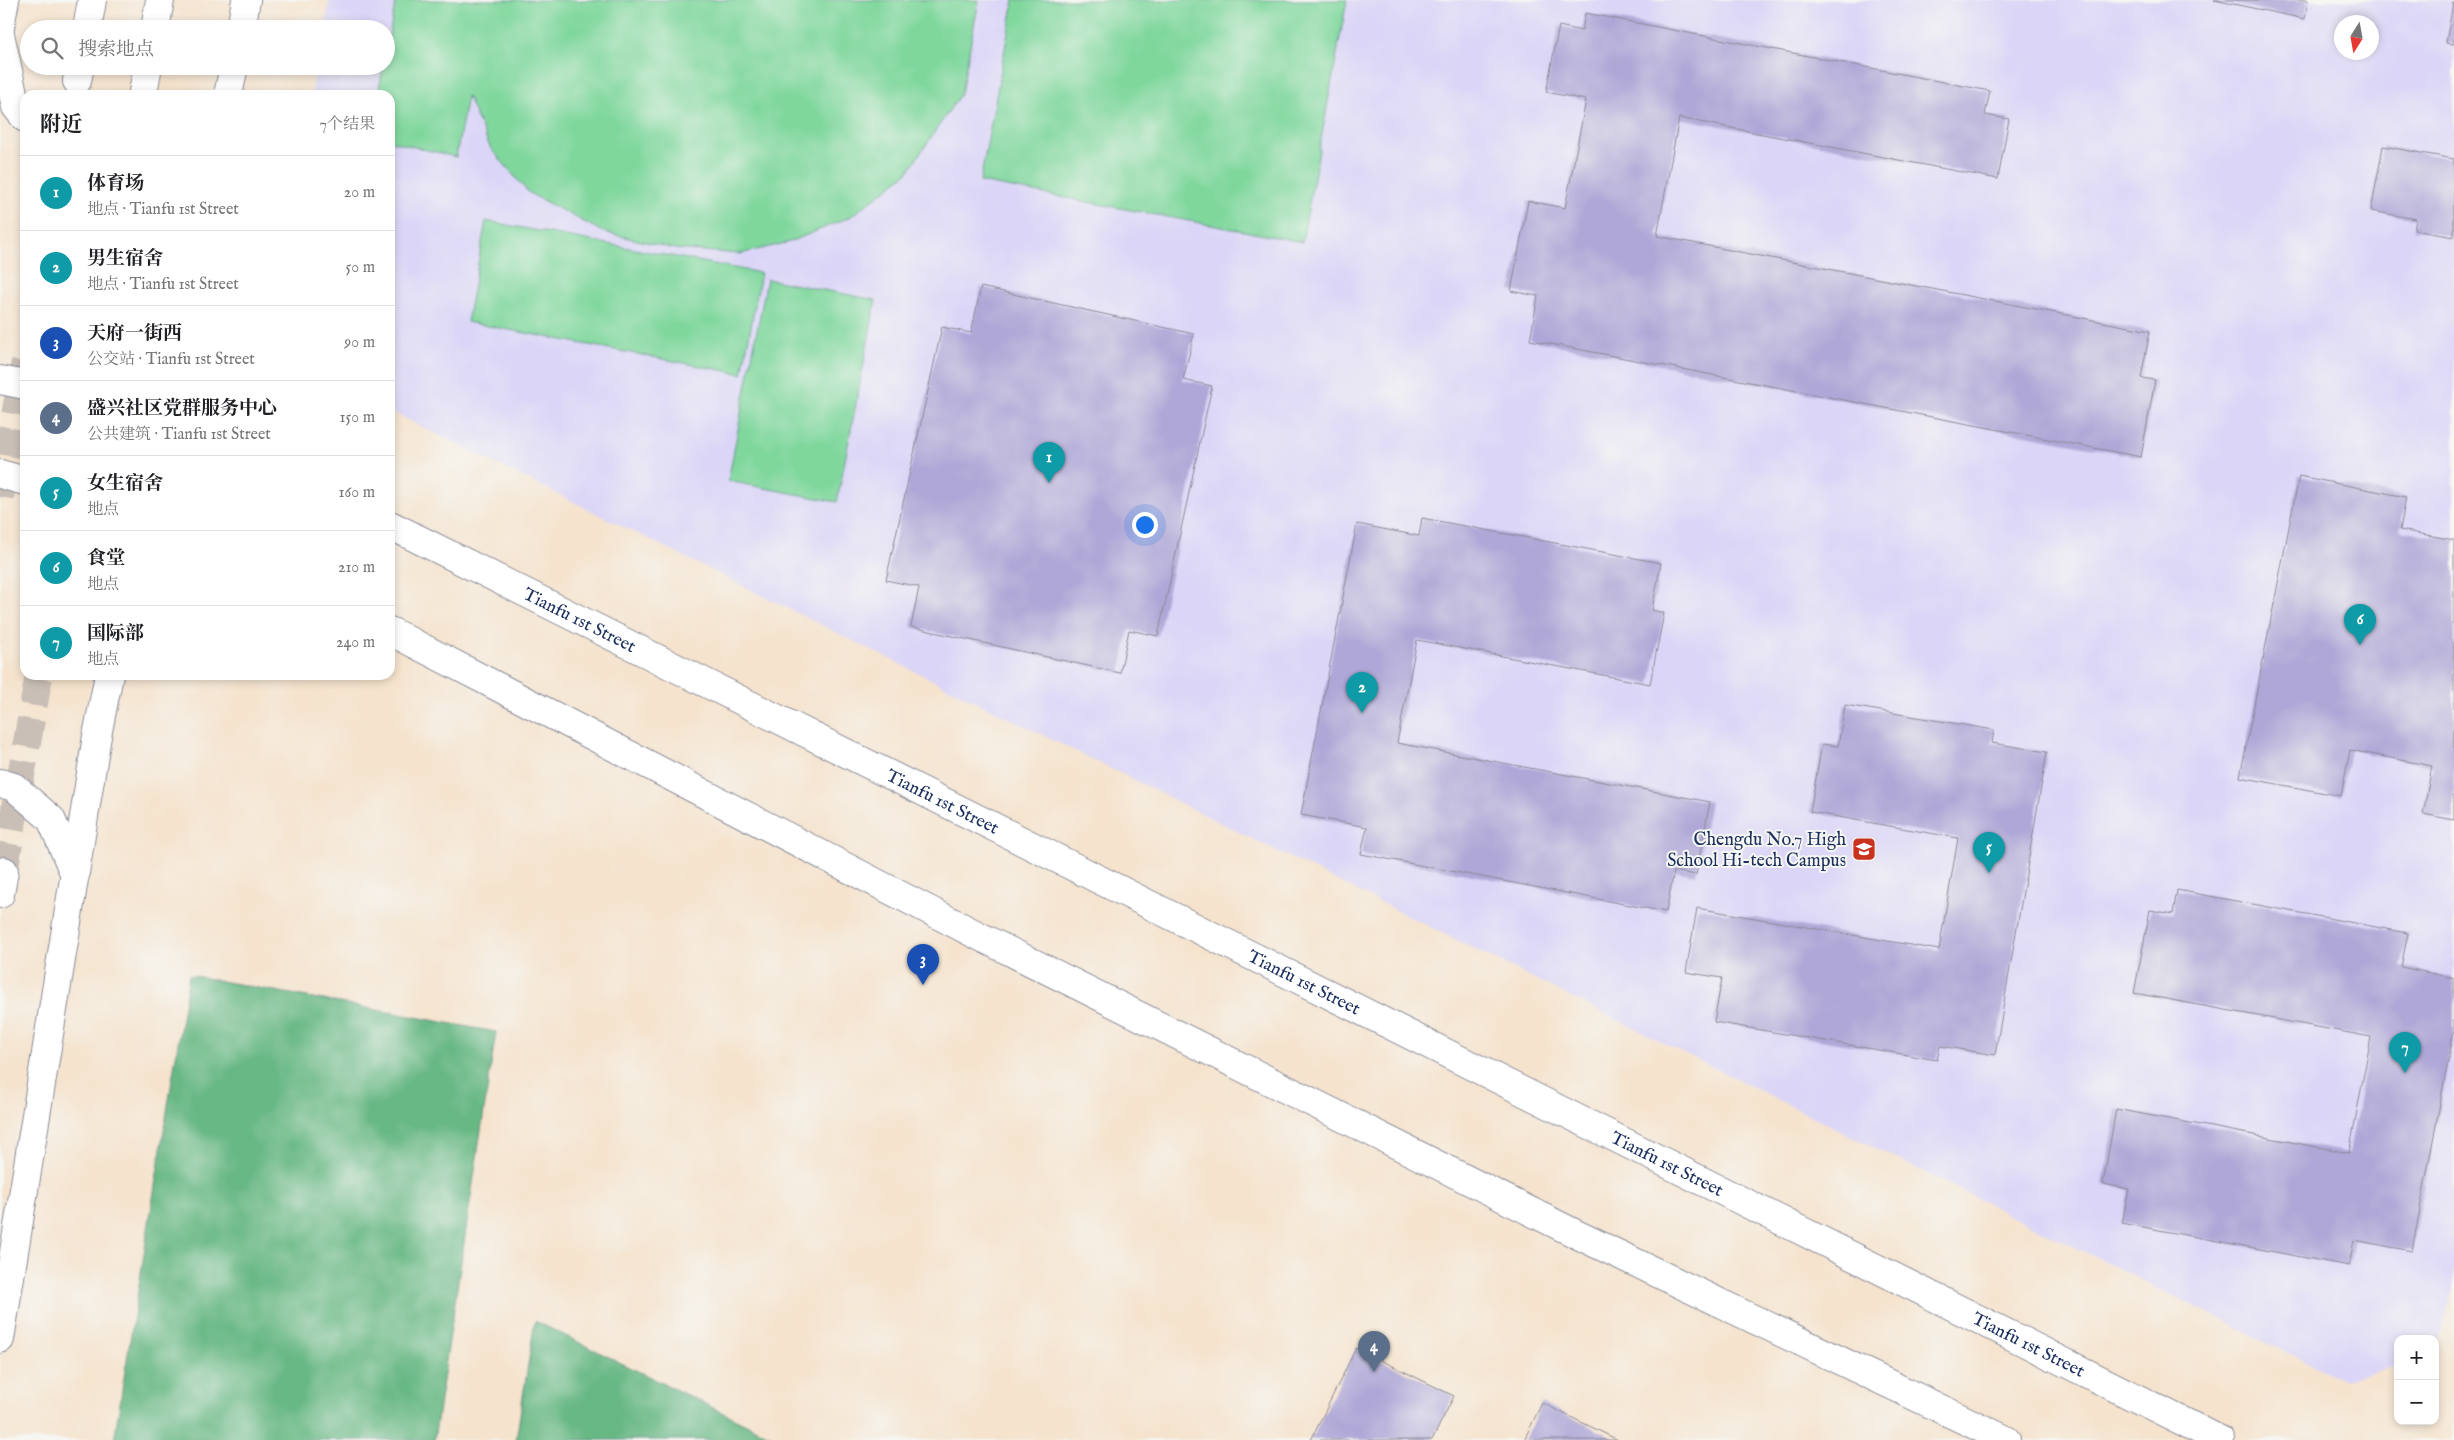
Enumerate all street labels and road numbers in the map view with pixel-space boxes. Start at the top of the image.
street label: Tianfu 1st Street [519,583,639,659]
street label: Tianfu 1st Street [882,765,1002,841]
street label: Tianfu 1st Street [1243,946,1364,1021]
street label: Tianfu 1st Street [1606,1127,1727,1203]
street label: Tianfu 1st Street [1968,1308,2088,1383]

